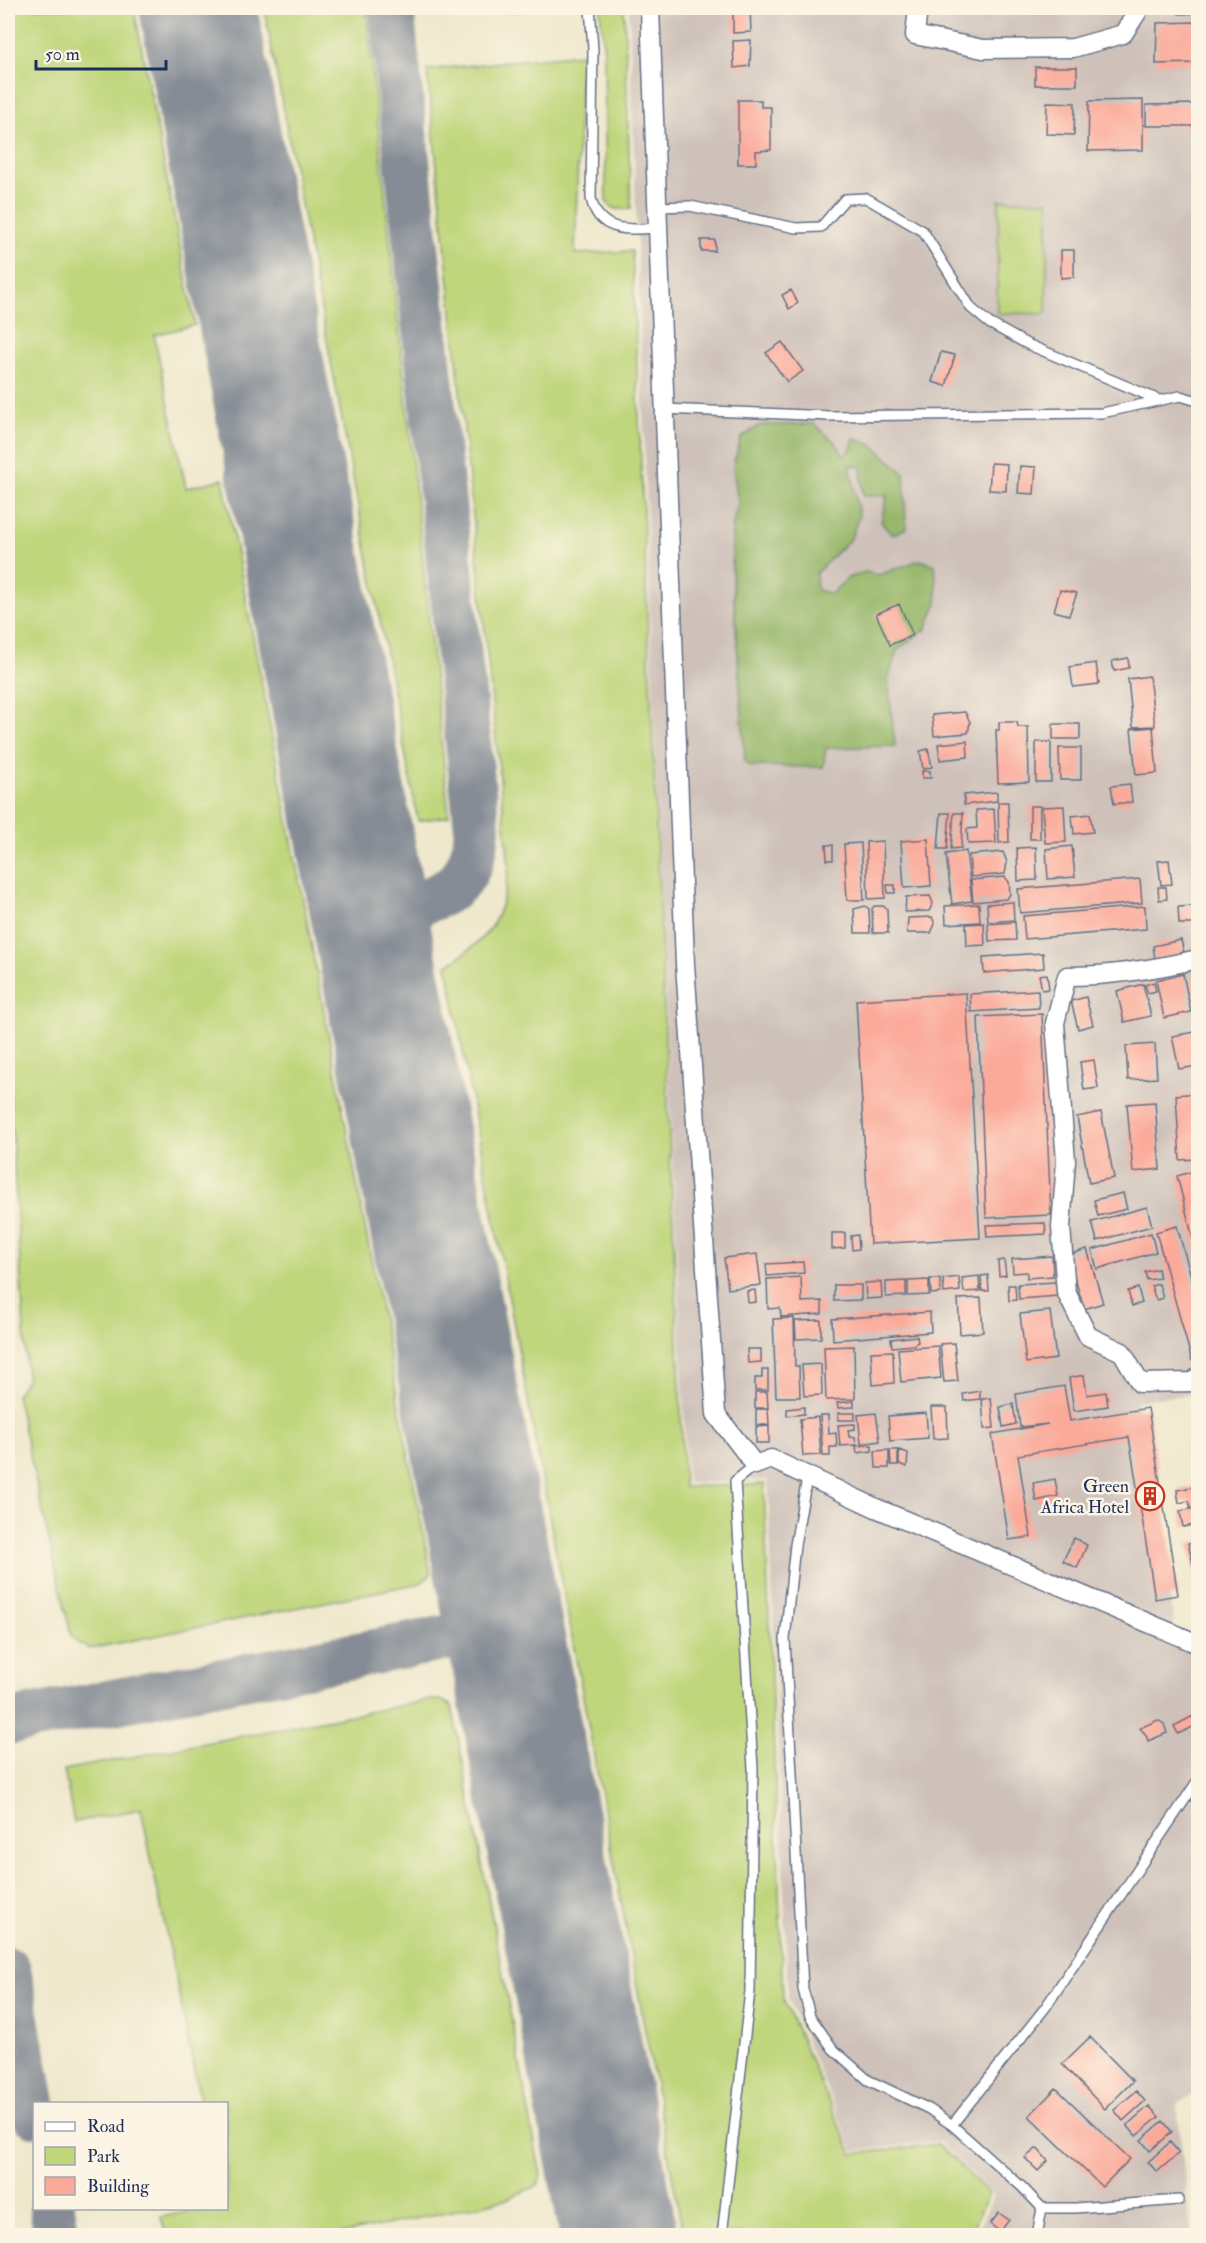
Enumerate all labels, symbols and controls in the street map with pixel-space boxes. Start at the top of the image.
scale bar [36,33,166,71]
text: 50 m [45,43,80,66]
place label: Green Africa Hotel [1040,1475,1129,1519]
building icon: Green Africa Hotel [1134,1480,1166,1512]
legend [33,2102,228,2210]
text: Road [87,2115,125,2138]
text: Park [87,2145,120,2168]
text: Building [87,2175,150,2198]

